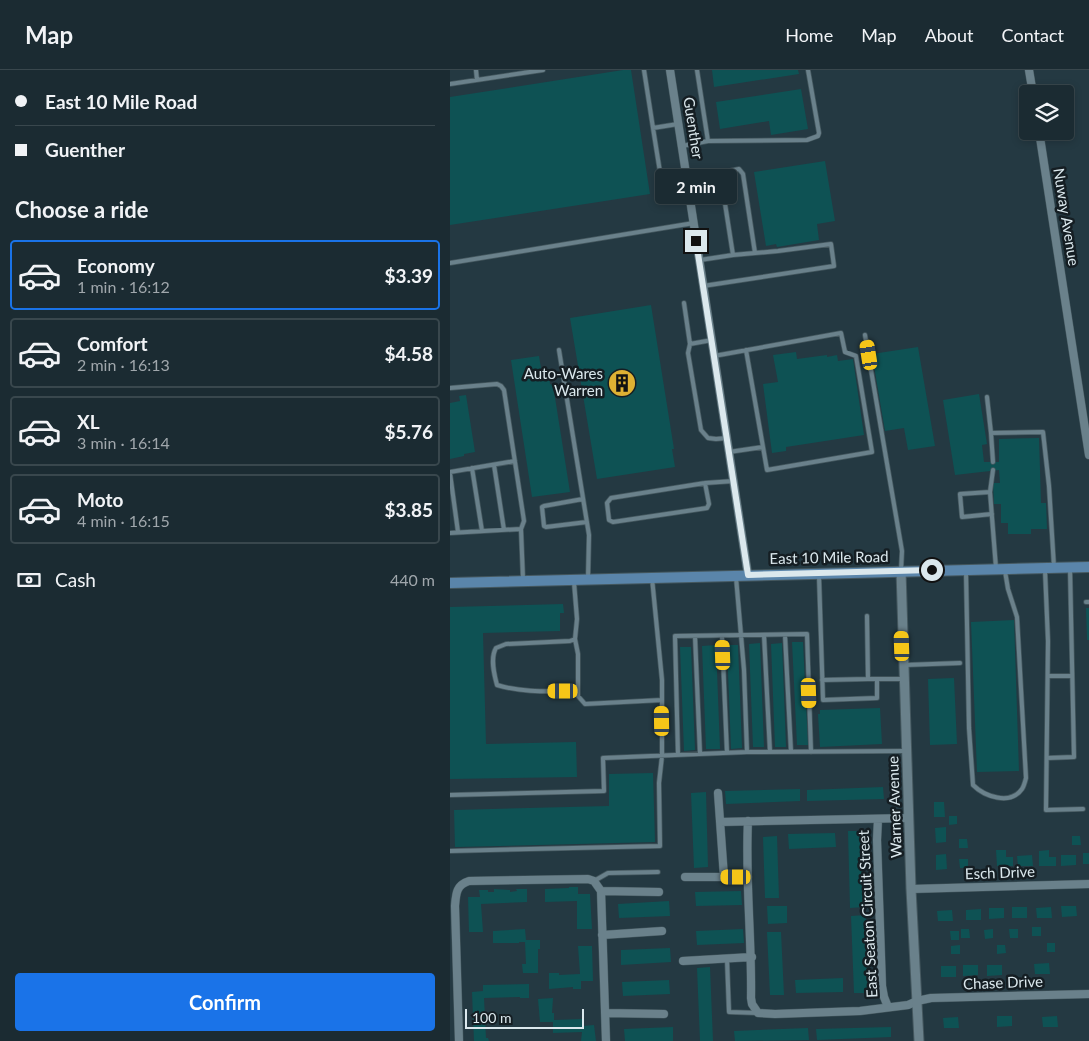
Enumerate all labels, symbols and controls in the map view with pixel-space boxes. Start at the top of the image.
text: Map [25,20,73,49]
text: Home [785,24,833,46]
text: Map [861,24,897,46]
text: About [925,24,974,46]
text: Contact [1002,24,1064,46]
map controls [1019,85,1074,140]
button: layers [1019,85,1074,140]
text: East 10 Mile Road [45,90,197,113]
street label: Guenther [680,96,708,161]
text: Guenther [45,138,125,161]
street label: Nuway Avenue [1050,167,1084,267]
callout: 2 min [655,169,737,204]
text: 2 min [676,177,716,196]
text: Choose a ride [15,196,149,223]
route end [685,230,707,252]
icon: car [17,253,62,298]
text: Economy [77,254,155,277]
text: $3.39 [384,264,433,287]
text: 1 min · 16:12 [77,277,170,296]
icon: car [17,331,62,376]
text: Comfort [77,332,148,355]
car [859,339,878,371]
text: $4.58 [384,342,433,365]
text: 2 min · 16:13 [77,355,170,374]
place label: Auto-Wares Warren [524,364,603,399]
building icon: Auto-Wares Warren [607,368,637,398]
icon: car [17,409,62,454]
text: XL [77,410,100,433]
text: $5.76 [384,420,433,443]
text: 3 min · 16:14 [77,433,170,452]
icon: car [17,487,62,532]
text: Moto [77,488,123,511]
text: $3.85 [384,498,433,521]
text: 4 min · 16:15 [77,511,170,530]
street label: East 10 Mile Road [769,547,889,567]
route start [921,559,943,581]
icon: cash [15,566,43,594]
text: Cash [55,568,96,591]
text: 440 m [390,570,435,589]
car [893,631,910,661]
car [714,640,731,670]
car [800,678,817,708]
car [548,684,578,699]
car [654,706,669,736]
street label: Warner Avenue [883,756,905,858]
street label: East Seaton Circuit Street [854,829,880,998]
street label: Esch Drive [965,862,1035,882]
car [721,870,751,885]
street label: Chase Drive [963,972,1043,992]
button: Confirm [15,973,435,1031]
scale bar [465,1006,584,1029]
text: 100 m [472,1009,511,1026]

